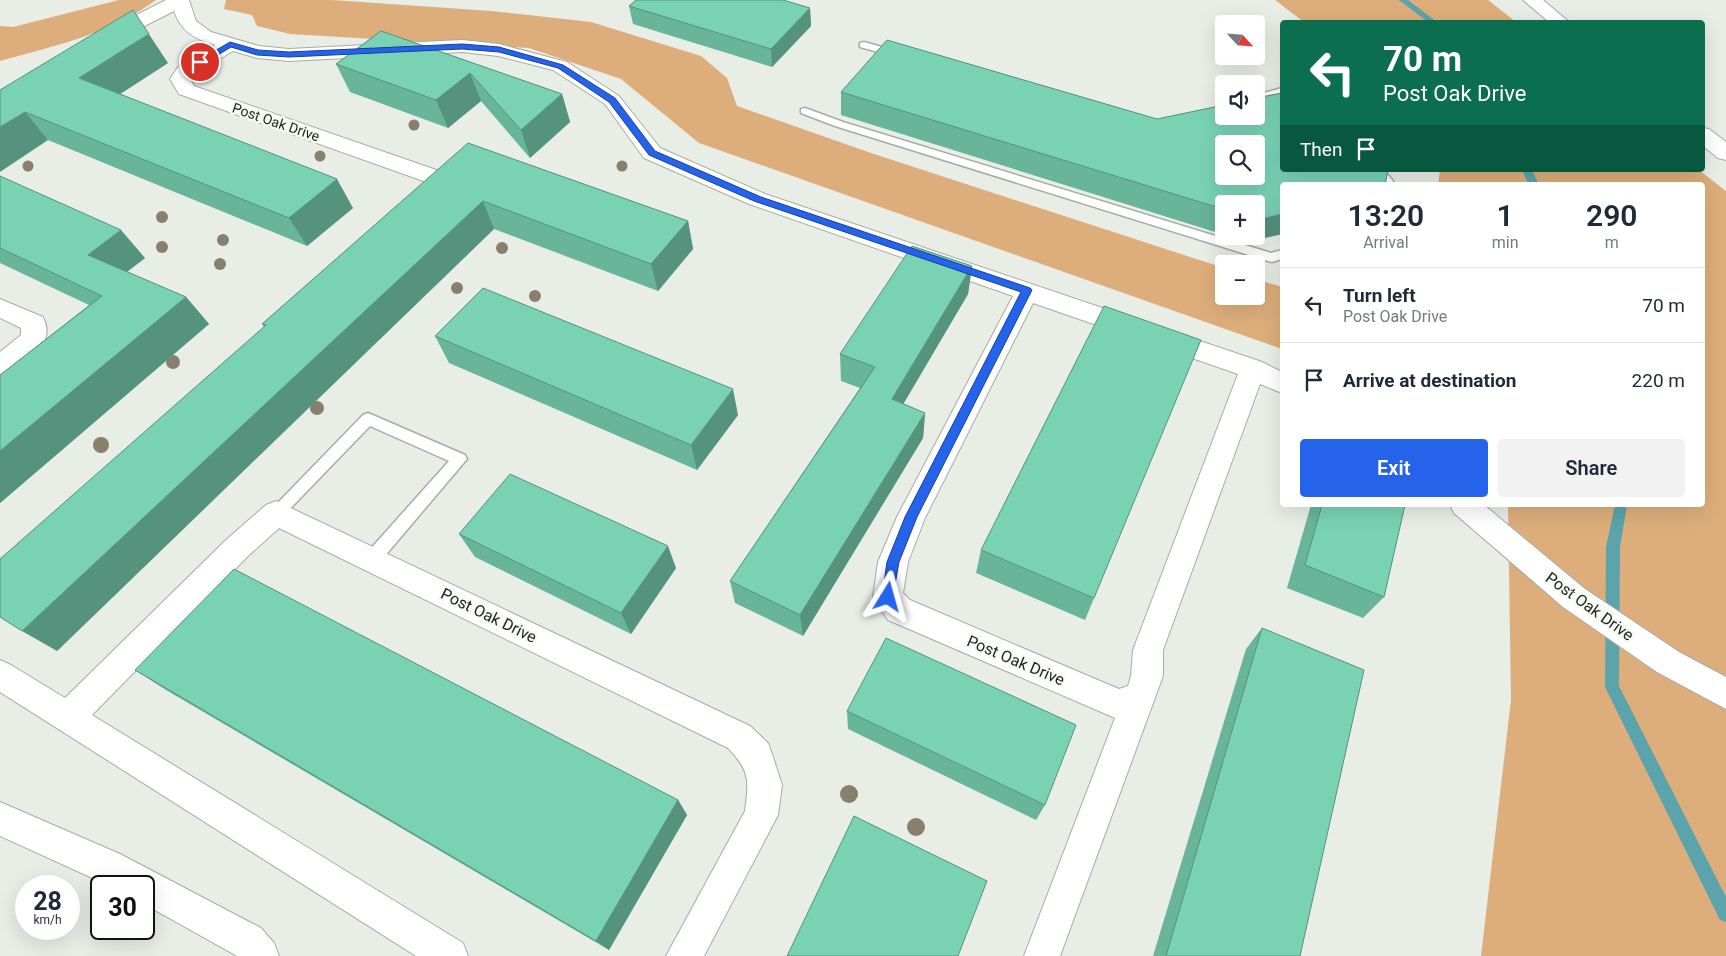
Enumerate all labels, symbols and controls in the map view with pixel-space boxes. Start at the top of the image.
north arrow [1215,15,1265,65]
map controls [1215,15,1265,305]
text: 70 m [1383,39,1462,80]
icon: left [1300,40,1365,105]
pin [179,41,221,83]
icon: arrive [186,48,214,76]
button: sound [1215,75,1265,125]
text: Post Oak Drive [1383,81,1526,106]
street label: Post Oak Drive [230,100,322,144]
button: search [1215,135,1265,185]
icon: arrive [1352,135,1380,163]
text: Then [1300,138,1342,161]
button: + [1215,195,1265,245]
text: 13:20 [1348,198,1424,233]
text: 1 [1497,198,1514,233]
text: 290 [1586,198,1637,233]
text: Arrival [1363,233,1409,252]
text: min [1492,233,1519,252]
text: m [1605,233,1619,252]
button: − [1215,255,1265,305]
text: Turn left [1343,284,1416,307]
icon: left [1300,291,1328,319]
text: 70 m [1642,294,1685,317]
text: Post Oak Drive [1343,307,1447,326]
icon: arrive [1300,366,1328,394]
text: Arrive at destination [1343,369,1516,392]
text: 220 m [1632,369,1685,392]
button: Exit [1300,439,1488,497]
button: Share [1498,439,1685,497]
street label: Post Oak Drive [1542,568,1637,645]
position arrow [861,570,913,622]
street label: Post Oak Drive [438,584,540,647]
street label: Post Oak Drive [964,631,1068,690]
speed limit sign: 30 [90,875,155,940]
text: 28 [33,887,62,916]
text: km/h [33,913,62,927]

